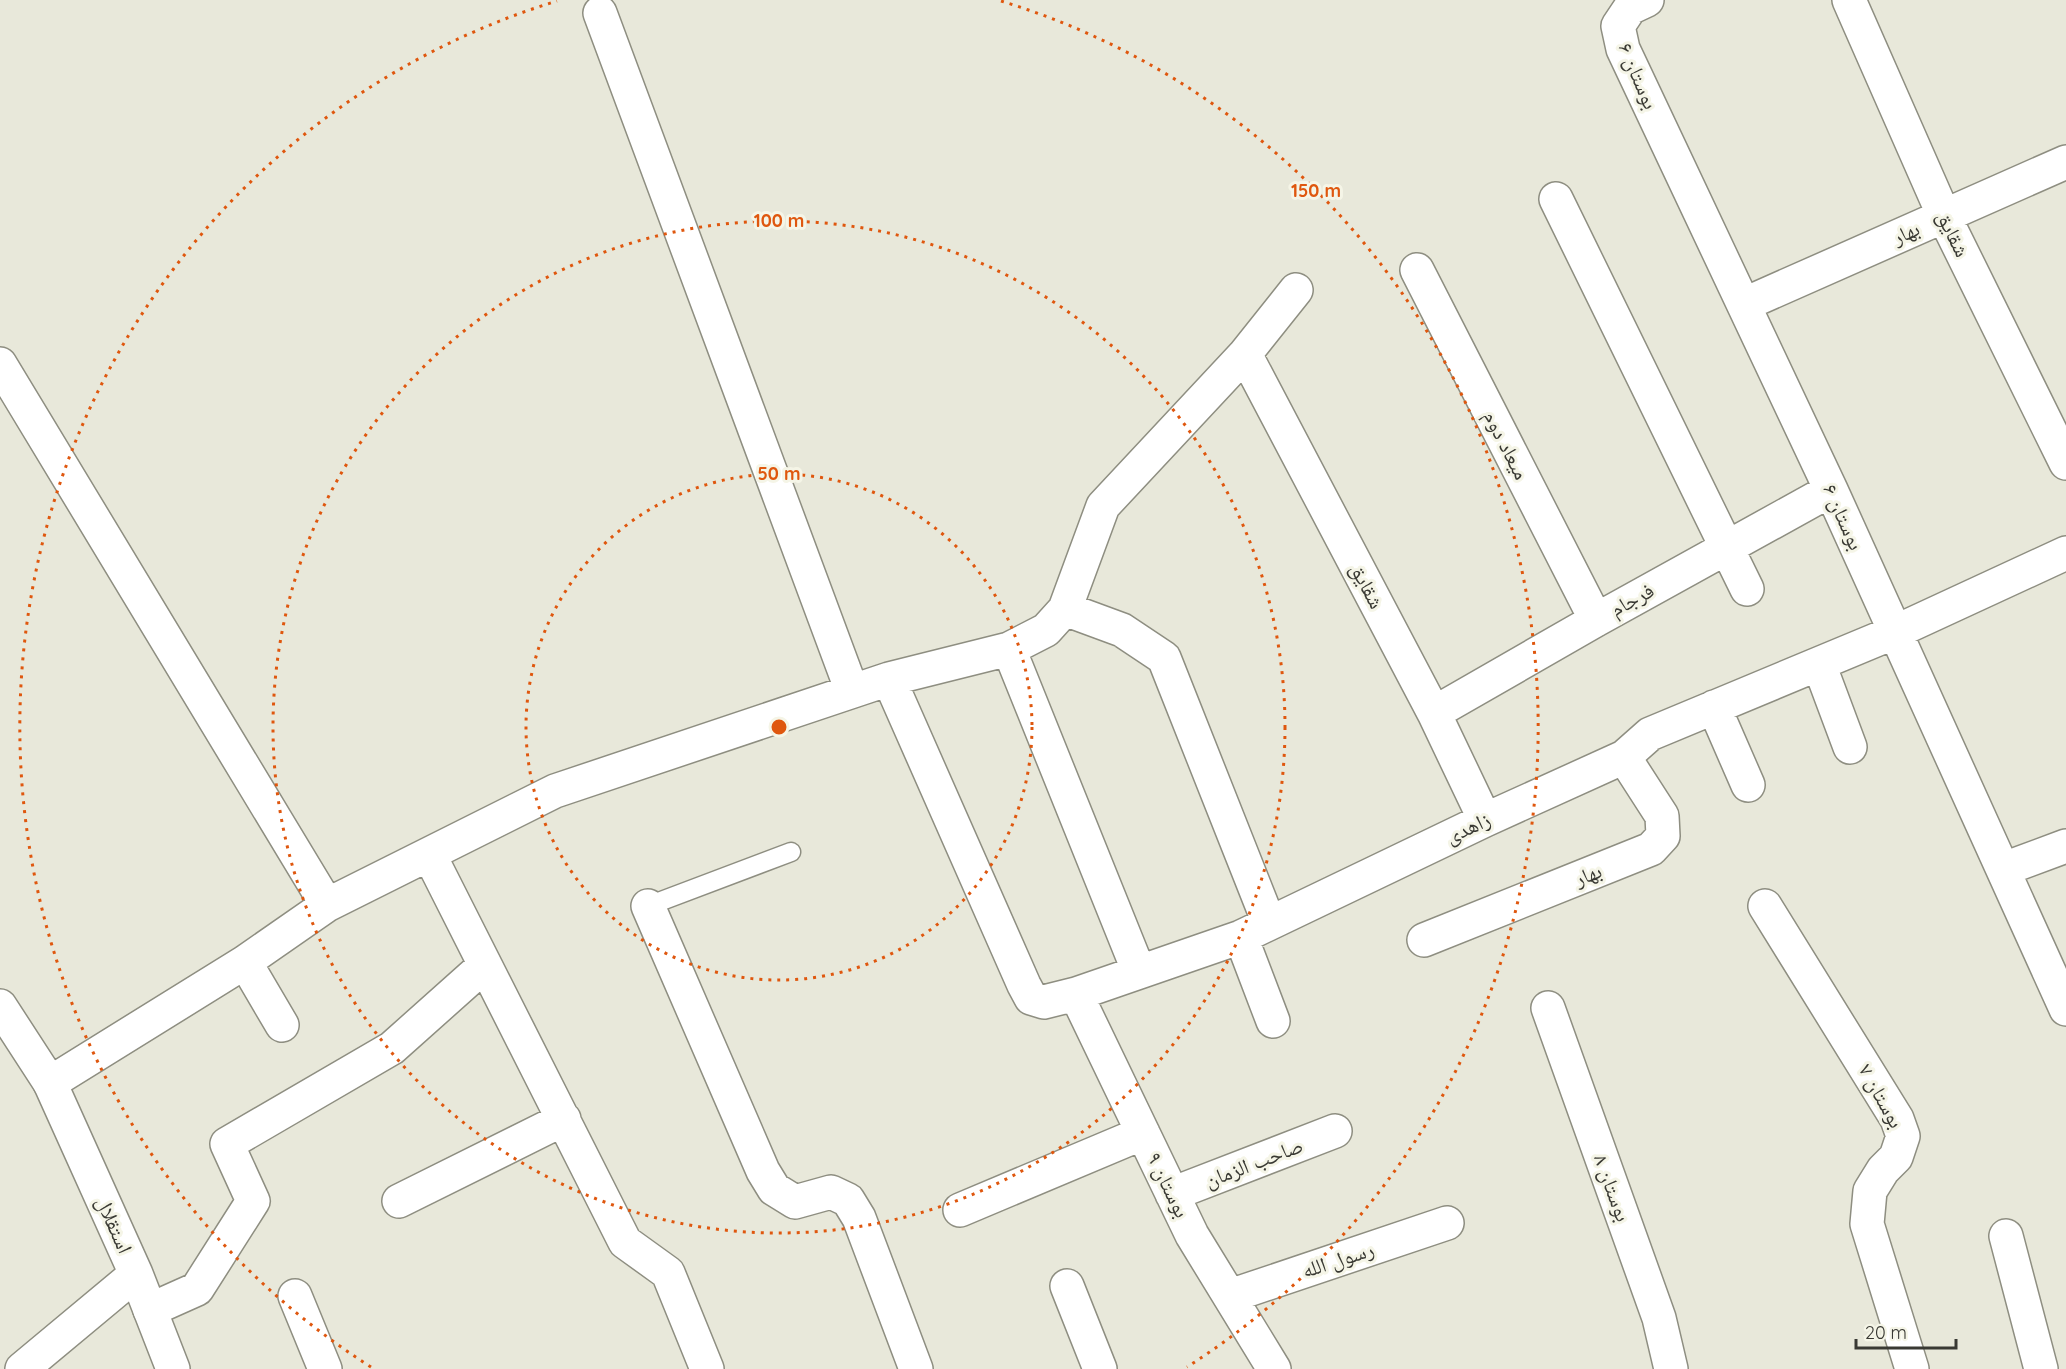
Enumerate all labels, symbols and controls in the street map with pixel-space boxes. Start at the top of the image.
street label: بوستان ۶ [1613,38,1665,113]
text: 150 m [1291,179,1341,202]
street label: شقایق [1931,206,1976,261]
text: 100 m [754,209,804,232]
street label: بهار [1887,215,1923,250]
street label: میعاد دوم [1477,406,1535,484]
text: 50 m [757,462,801,485]
street label: بوستان ۶ [1818,479,1870,554]
street label: شقایق [1344,558,1391,613]
street label: فرجام [1605,577,1659,623]
centre of rings [769,717,789,737]
street label: زاهدی [1441,805,1494,849]
street label: بهار [1569,857,1605,892]
street label: بوستان ۷ [1854,1059,1910,1132]
street label: صاحب الزمان [1201,1131,1306,1193]
street label: بوستان ۹ [1142,1148,1196,1222]
street label: بوستان ۸ [1589,1150,1637,1225]
street label: استقلال [91,1192,139,1257]
street label: رسول الله [1298,1235,1377,1283]
scale bar [1856,1312,1956,1350]
text: 20 m [1865,1321,1907,1344]

